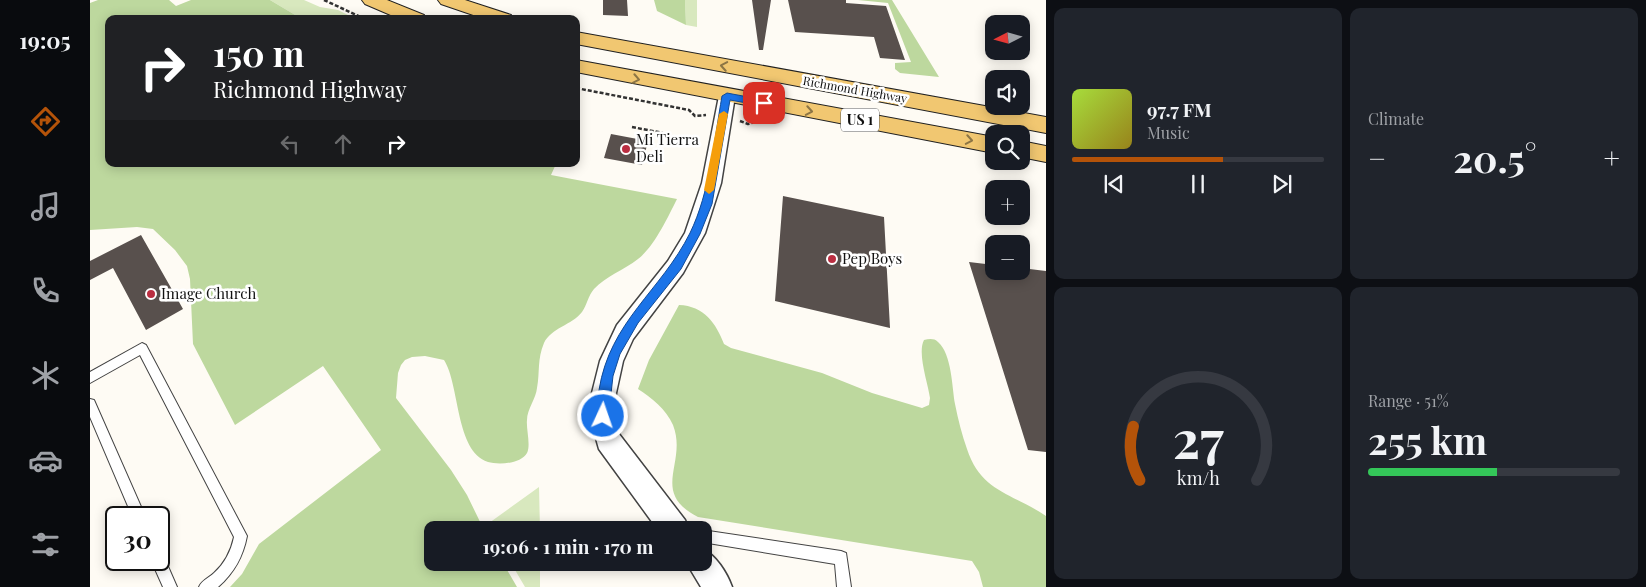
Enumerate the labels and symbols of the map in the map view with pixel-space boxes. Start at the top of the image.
north arrow [985,15,1030,60]
one-way arrow [719,61,728,71]
street label: Richmond Highway [802,72,909,106]
one-way arrow [632,74,641,84]
pin [743,82,785,124]
one-way arrow [805,106,813,116]
road number: US 1 [841,108,879,132]
place label: Mi Tierra Deli [636,129,699,166]
one-way arrow [965,134,973,145]
marker: Mi Tierra Deli [620,143,632,155]
place label: Pep Boys [842,248,902,268]
marker: Pep Boys [826,253,838,265]
place label: Image Church [161,283,256,303]
marker: Image Church [145,288,157,300]
position arrow [576,389,628,441]
speed limit sign: 30 [105,506,170,571]

